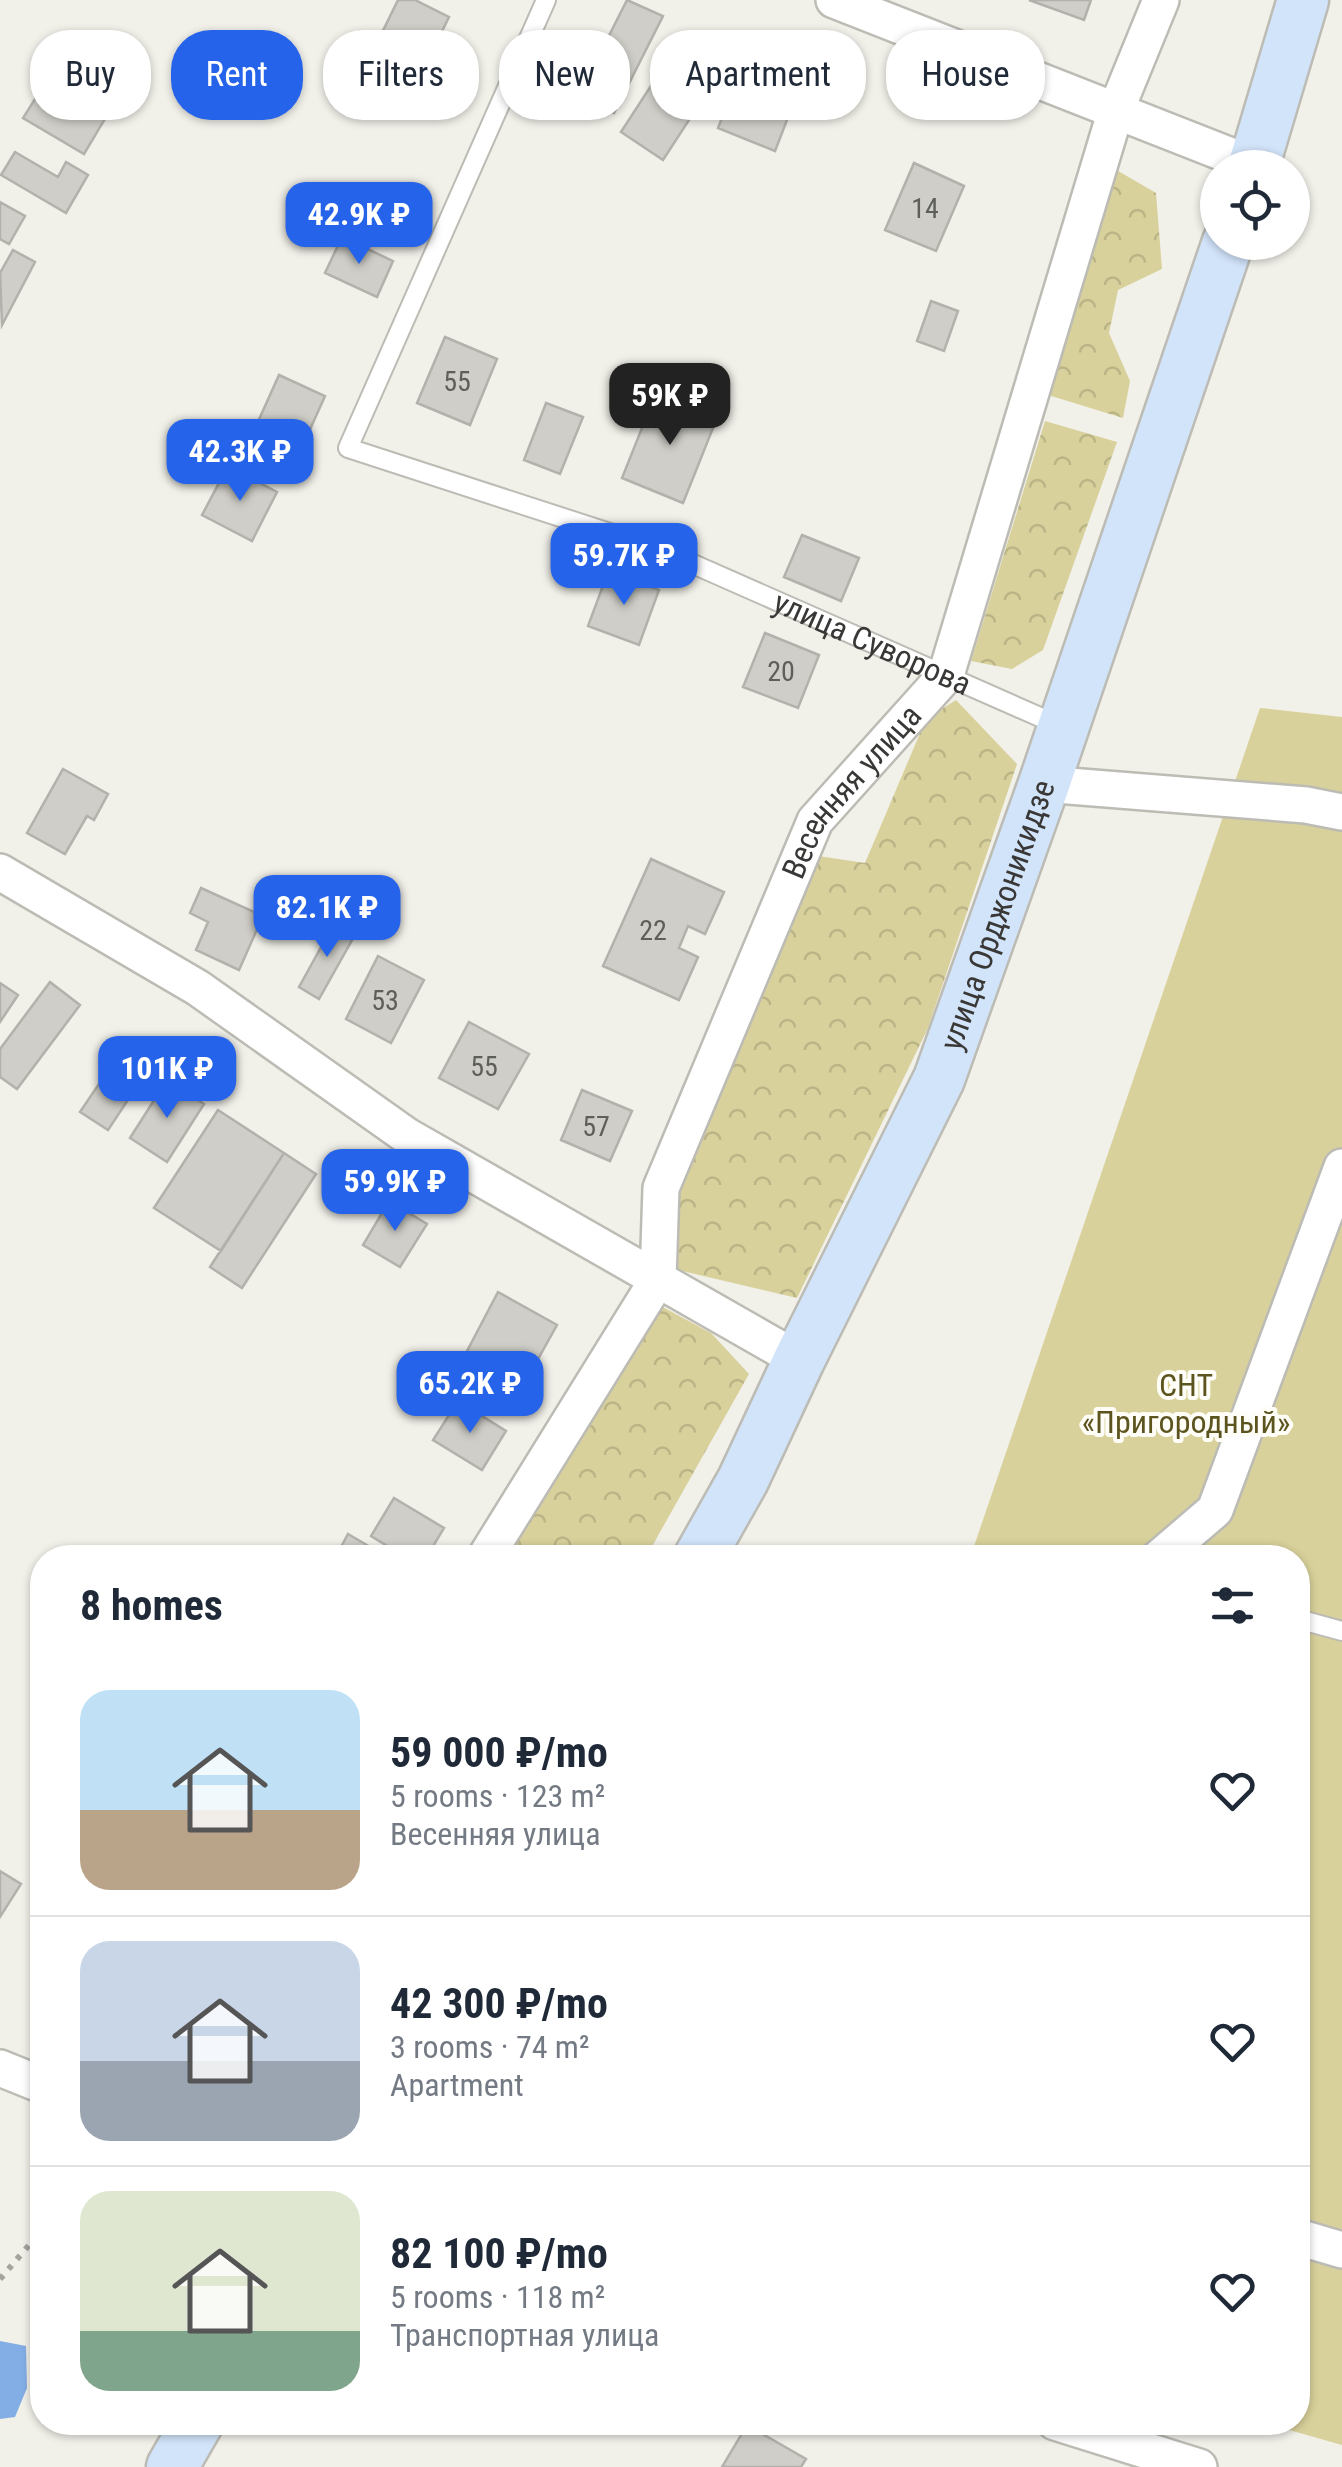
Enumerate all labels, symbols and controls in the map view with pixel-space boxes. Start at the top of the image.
chip: Buy [30,30,151,120]
chip: Rent [171,30,303,120]
chip: Filters [323,30,479,120]
chip: New [499,30,630,120]
chip: Apartment [650,30,866,120]
chip: House [886,30,1045,120]
map controls [1200,150,1310,260]
button: locate [1200,150,1310,260]
pin: 42.9K ₽ [267,182,451,267]
house number: 14 [911,192,939,225]
text: 42.9K ₽ [308,195,410,233]
pin: 59K ₽ [600,363,740,448]
house number: 55 [443,365,471,398]
text: 59K ₽ [631,376,709,414]
pin: 42.3K ₽ [148,419,332,504]
text: 42.3K ₽ [189,432,291,470]
pin: 59.7K ₽ [532,523,716,608]
text: 59.7K ₽ [573,536,675,574]
street label: улица Суворова [768,583,977,703]
house number: 20 [767,655,795,688]
street label: Весенняя улица [774,697,929,884]
street label: улица Орджоникидзе [932,775,1063,1055]
pin: 82.1K ₽ [235,875,419,960]
text: 82.1K ₽ [276,888,378,926]
house number: 22 [639,914,667,947]
house number: 53 [371,984,399,1017]
pin: 101K ₽ [86,1036,248,1121]
text: 101K ₽ [120,1049,214,1087]
house number: 55 [470,1050,498,1083]
house number: 57 [582,1110,610,1143]
pin: 59.9K ₽ [303,1149,487,1234]
text: 59.9K ₽ [344,1162,446,1200]
pin: 65.2K ₽ [378,1351,562,1436]
text: 65.2K ₽ [419,1364,521,1402]
park label: СНТ «Пригородный» [1082,1366,1290,1441]
icon: filters [1205,1578,1260,1633]
text: 8 homes [80,1581,223,1630]
text: 59 000 ₽/mo [390,1728,608,1777]
icon: home [160,1730,280,1850]
icon: heart [1205,1763,1260,1818]
text: 5 rooms · 123 m² [390,1777,605,1815]
text: Весенняя улица [390,1815,600,1853]
text: 42 300 ₽/mo [390,1979,608,2028]
icon: home [160,1981,280,2101]
icon: heart [1205,2014,1260,2069]
text: 3 rooms · 74 m² [390,2028,589,2066]
text: Apartment [390,2066,524,2104]
text: 82 100 ₽/mo [390,2229,608,2278]
icon: home [160,2231,280,2351]
icon: heart [1205,2264,1260,2319]
text: 5 rooms · 118 m² [390,2278,605,2316]
text: Транспортная улица [390,2316,659,2354]

